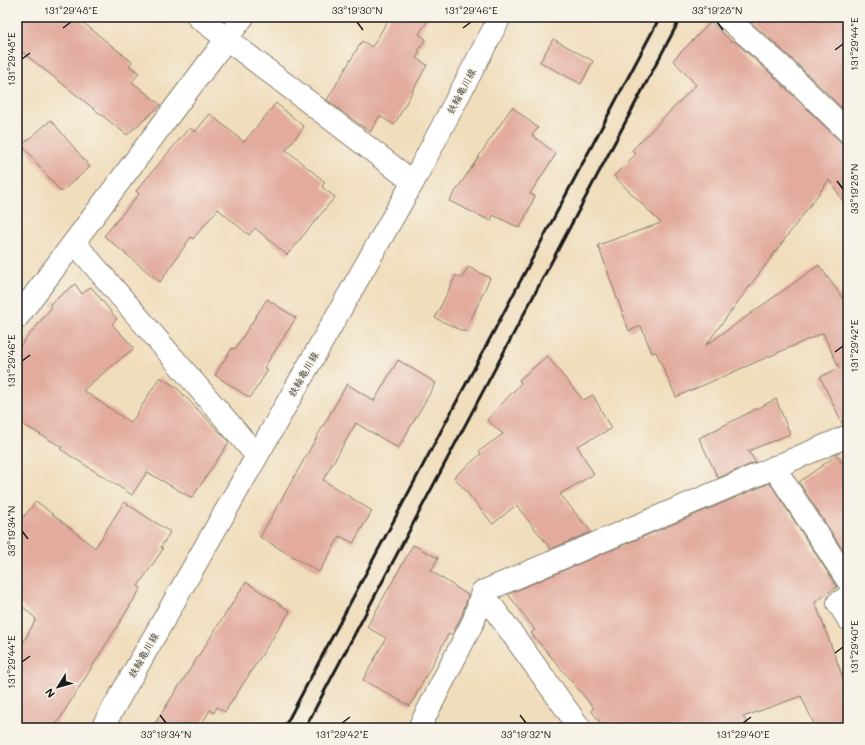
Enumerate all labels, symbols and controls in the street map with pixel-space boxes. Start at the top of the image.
text: 131°29'48"E [44,3,98,17]
text: 33°19'30"N [331,3,383,17]
text: 131°29'46"E [444,3,498,17]
text: 33°19'28"N [692,3,742,17]
text: 131°29'44"E [847,17,861,71]
text: 131°29'48"E [4,32,18,86]
street label: 鉄輪亀川線 [443,66,479,116]
text: 33°19'28"N [847,164,861,214]
text: 131°29'42"E [847,319,861,373]
text: 131°29'46"E [4,334,18,388]
street label: 鉄輪亀川線 [284,349,322,399]
text: 33°19'34"N [4,506,18,556]
text: 131°29'40"E [847,620,861,674]
street label: 鉄輪亀川線 [124,630,162,680]
text: 131°29'44"E [4,635,18,689]
north arrow [38,667,78,707]
text: N [41,685,58,701]
text: 33°19'34"N [141,727,191,741]
text: 131°29'42"E [315,727,369,741]
text: 33°19'32"N [501,727,551,741]
text: 131°29'40"E [716,727,770,741]

